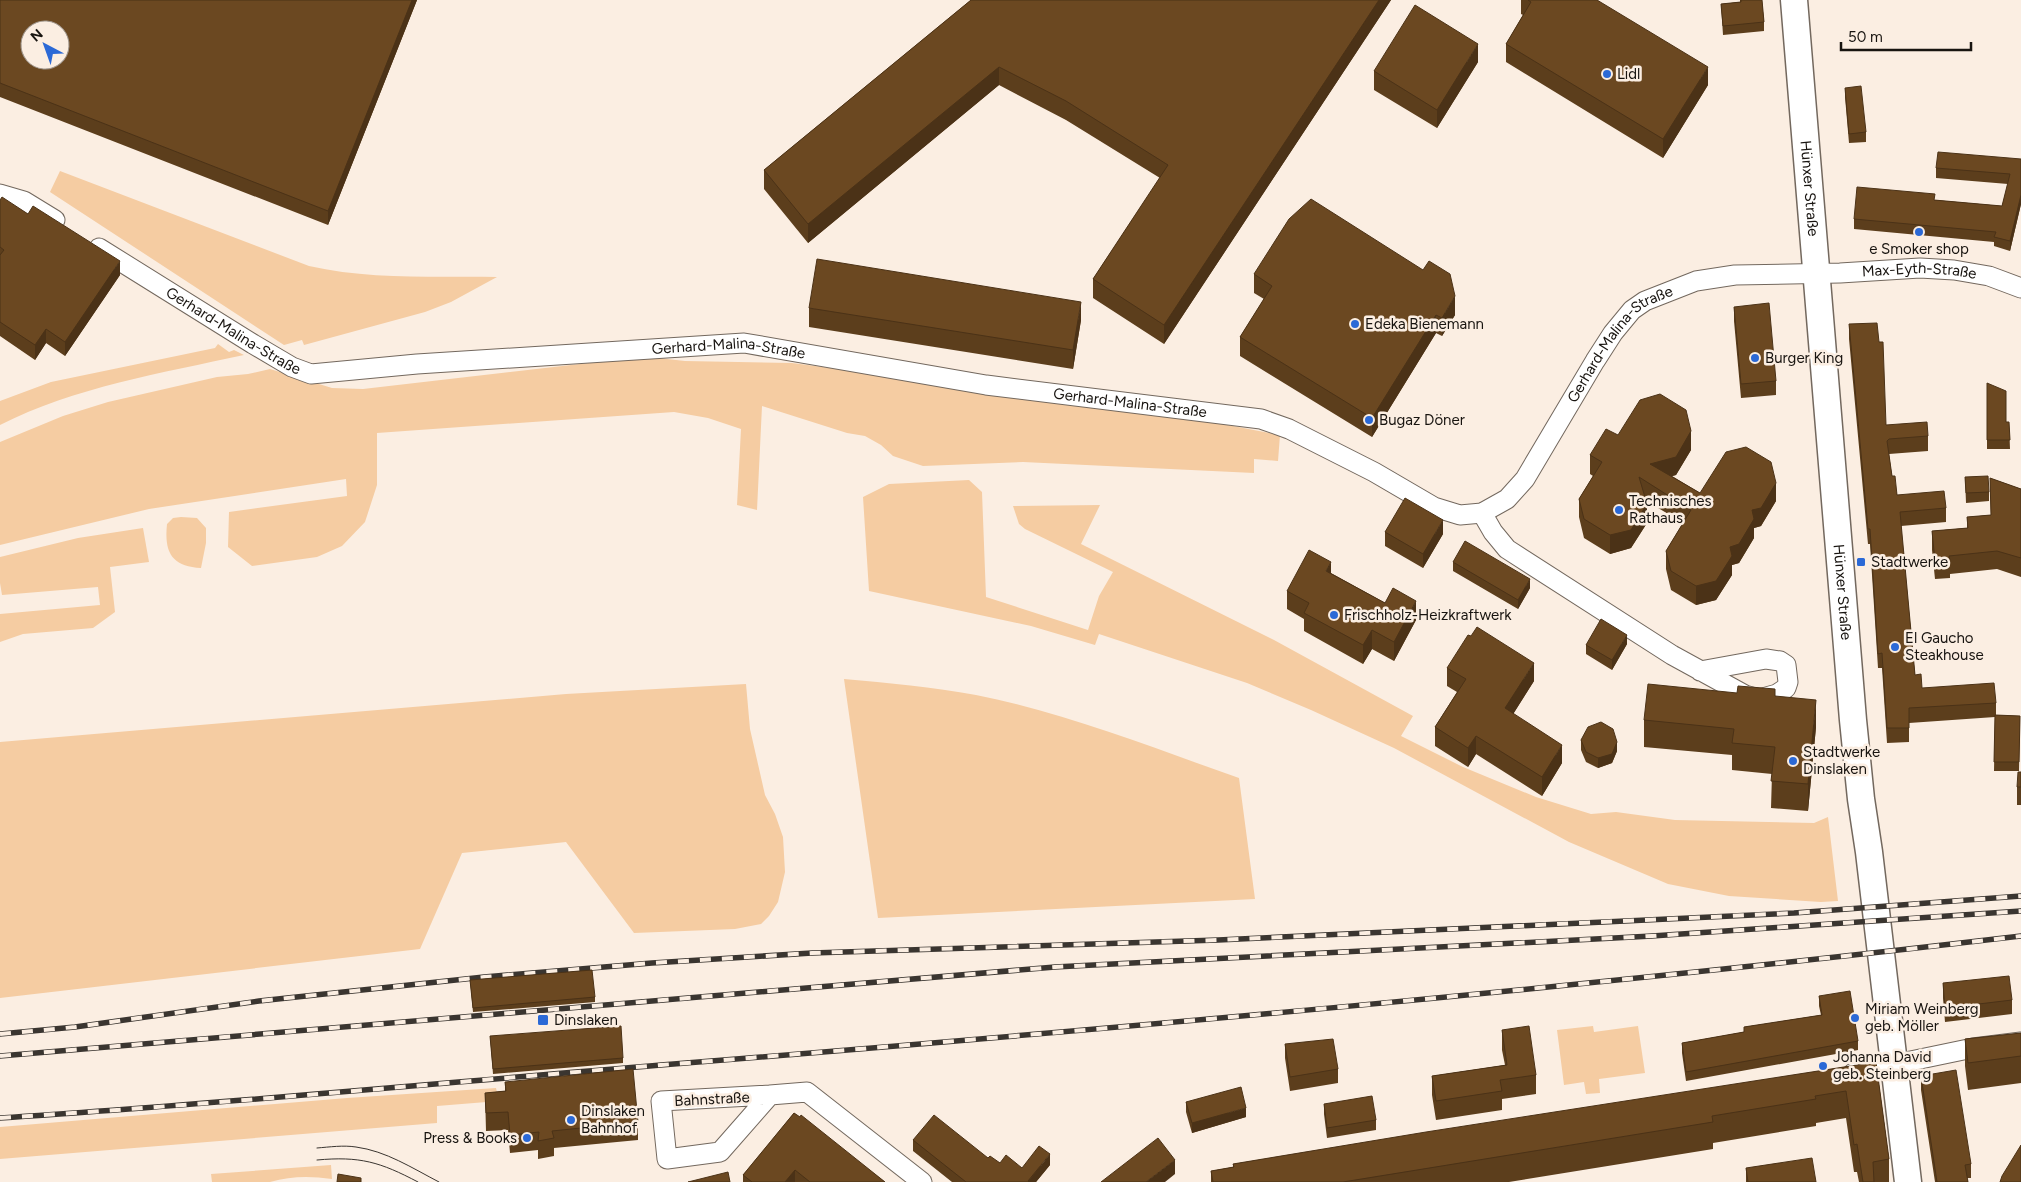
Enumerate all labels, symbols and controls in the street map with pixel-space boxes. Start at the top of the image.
north arrow [20,20,70,70]
scale bar [1841,20,1971,52]
text: N [27,26,46,46]
text: 50 m [1848,28,1883,46]
place label: Lidl [1617,65,1640,83]
marker: Lidl [1601,68,1613,80]
street label: Hünxer Straße [1797,140,1822,237]
marker: e Smoker shop [1913,226,1925,238]
place label: e Smoker shop [1869,240,1969,258]
street label: Max-Eyth-Straße [1861,259,1978,283]
street label: Gerhard-Malina-Straße [1563,282,1675,406]
street label: Gerhard-Malina-Straße [163,283,303,378]
place label: Edeka Bienemann [1365,315,1484,333]
marker: Edeka Bienemann [1349,318,1361,330]
street label: Gerhard-Malina-Straße [651,334,807,362]
place label: Burger King [1765,349,1843,367]
marker: Burger King [1749,352,1761,364]
street label: Gerhard-Malina-Straße [1052,384,1208,421]
place label: Bugaz Döner [1379,411,1465,429]
marker: Bugaz Döner [1363,414,1375,426]
place label: Technisches Rathaus [1629,492,1712,527]
marker: Technisches Rathaus [1613,504,1625,516]
street label: Hünxer Straße [1830,543,1855,641]
place label: Stadtwerke [1871,553,1948,571]
marker: Stadtwerke [1855,556,1867,568]
place label: Frischholz-Heizkraftwerk [1344,606,1512,624]
marker: Frischholz-Heizkraftwerk [1328,609,1340,621]
place label: El Gaucho Steakhouse [1905,629,1984,664]
marker: El Gaucho Steakhouse [1889,641,1901,653]
place label: Stadtwerke Dinslaken [1803,743,1880,778]
marker: Stadtwerke Dinslaken [1787,755,1799,767]
place label: Miriam Weinberg geb. Möller [1865,1000,1979,1035]
place label: Dinslaken [554,1011,618,1029]
marker: Miriam Weinberg geb. Möller [1849,1012,1861,1024]
marker: Dinslaken [536,1013,550,1027]
place label: Johanna David geb. Steinberg [1833,1048,1931,1083]
marker: Johanna David geb. Steinberg [1817,1060,1829,1072]
street label: Bahnstraße [674,1088,750,1110]
place label: Dinslaken Bahnhof [581,1102,645,1137]
marker: Dinslaken Bahnhof [565,1114,577,1126]
place label: Press & Books [423,1129,517,1147]
marker: Press & Books [521,1132,533,1144]

